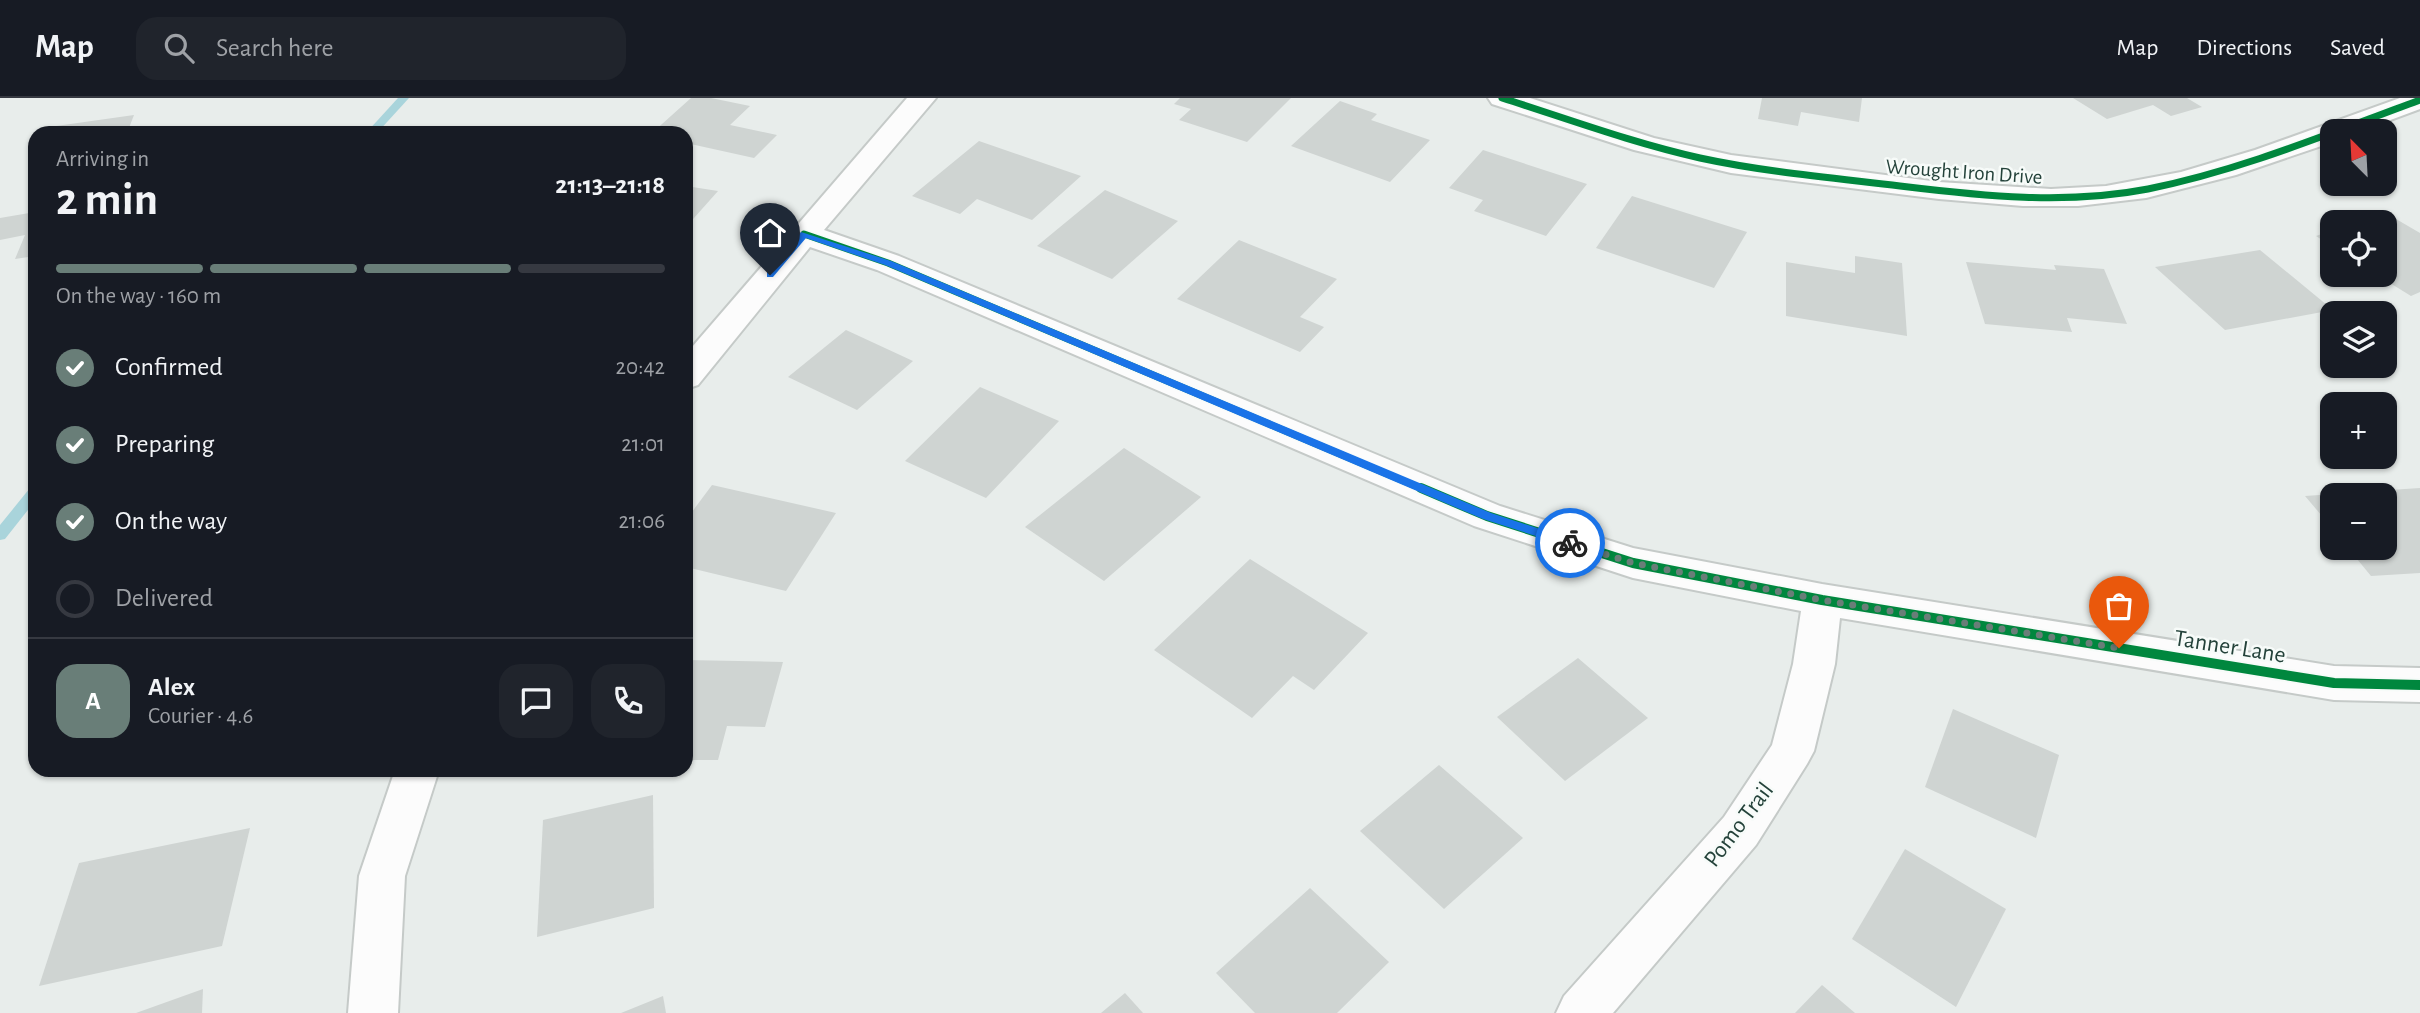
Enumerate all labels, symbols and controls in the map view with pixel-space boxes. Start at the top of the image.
search box [136,17,626,80]
icon: search [160,29,198,67]
text: Map [35,31,94,64]
text: Search here [216,35,334,61]
text: Map [2116,36,2158,60]
text: Directions [2196,36,2292,60]
text: Saved [2330,36,2385,60]
north arrow [2320,119,2398,196]
map controls [2320,119,2397,560]
text: Arriving in [56,148,149,171]
street label: Wrought Iron Drive [1885,156,2043,188]
text: 21:13–21:18 [555,172,665,198]
text: 2 min [56,177,158,223]
pin [740,203,800,275]
button: locate [2320,210,2397,287]
icon: home [751,214,789,252]
text: On the way · 160 m [56,285,221,308]
button: layers [2320,301,2397,378]
icon: check [56,349,94,387]
text: Confirmed [115,354,223,380]
text: 20:42 [616,356,665,379]
button: + [2320,392,2397,469]
icon: check [56,426,94,464]
text: Preparing [115,431,214,457]
text: 21:01 [621,433,665,456]
button: − [2320,483,2397,560]
icon: check [56,503,94,541]
text: On the way [115,508,227,534]
courier [1535,508,1605,578]
text: 21:06 [618,510,665,533]
icon: bike [1551,524,1589,562]
pin [2089,576,2149,648]
text: Delivered [115,585,213,611]
icon: bag [2100,587,2138,625]
street label: Tanner Lane [2173,626,2287,668]
button: chat [499,664,573,738]
button: phone [591,664,665,738]
text: Alex [148,674,195,700]
text: A [85,688,101,714]
text: Courier · 4.6 [148,705,253,728]
street label: Pomo Trail [1700,778,1778,872]

